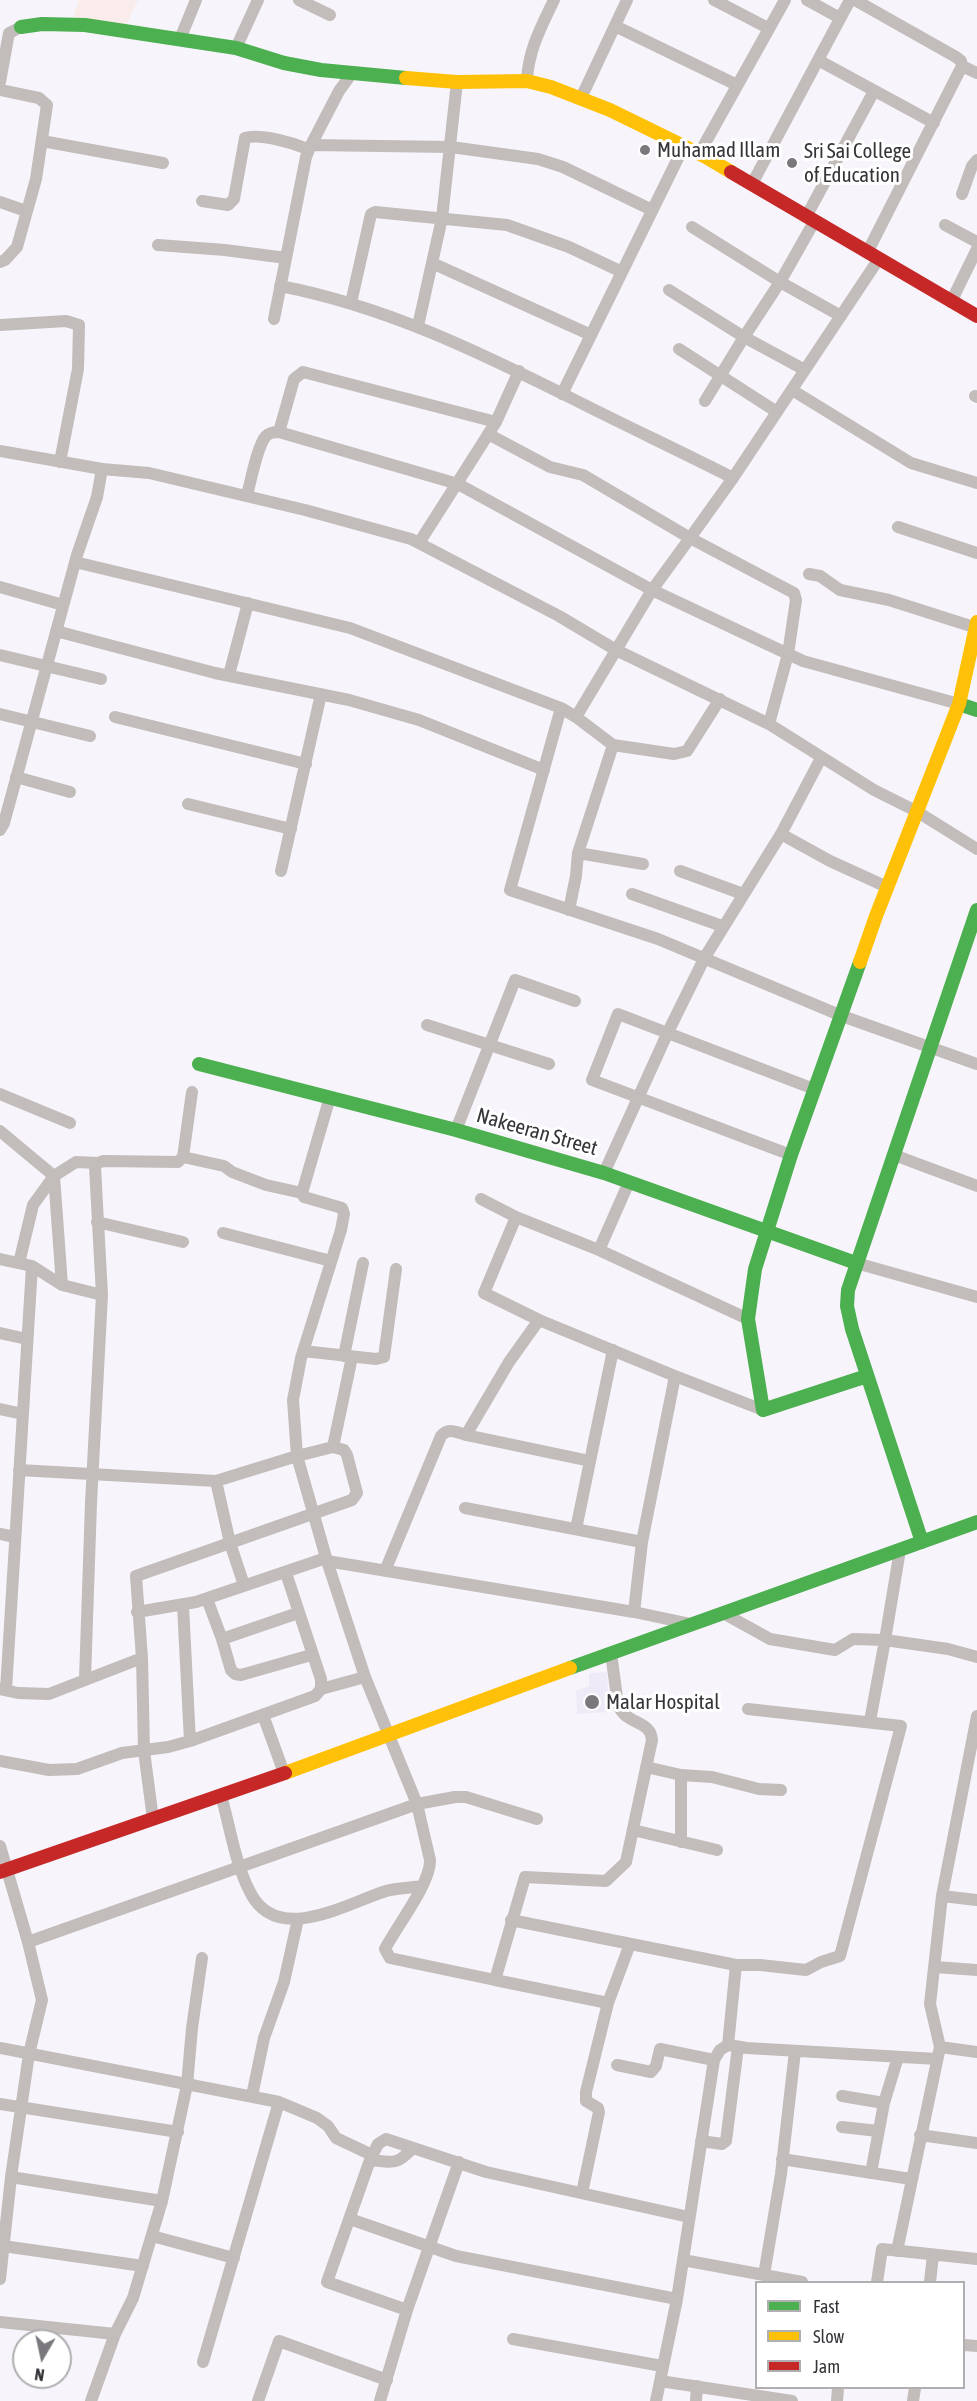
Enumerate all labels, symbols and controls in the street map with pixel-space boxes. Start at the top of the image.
place label: Muhamad Illam [657,137,780,163]
place label: Sri Sai College of Education [804,138,911,188]
marker: Muhamad Illam [638,143,652,157]
marker: Sri Sai College of Education [785,156,799,170]
street label: Nakeeran Street [474,1103,600,1161]
place label: Malar Hospital [606,1689,720,1715]
marker: Malar Hospital [583,1693,601,1711]
legend [755,2281,965,2389]
text: Fast [813,2296,840,2317]
text: Slow [813,2326,844,2347]
north arrow [12,2329,72,2389]
text: Jam [813,2356,840,2377]
text: N [33,2365,46,2384]

